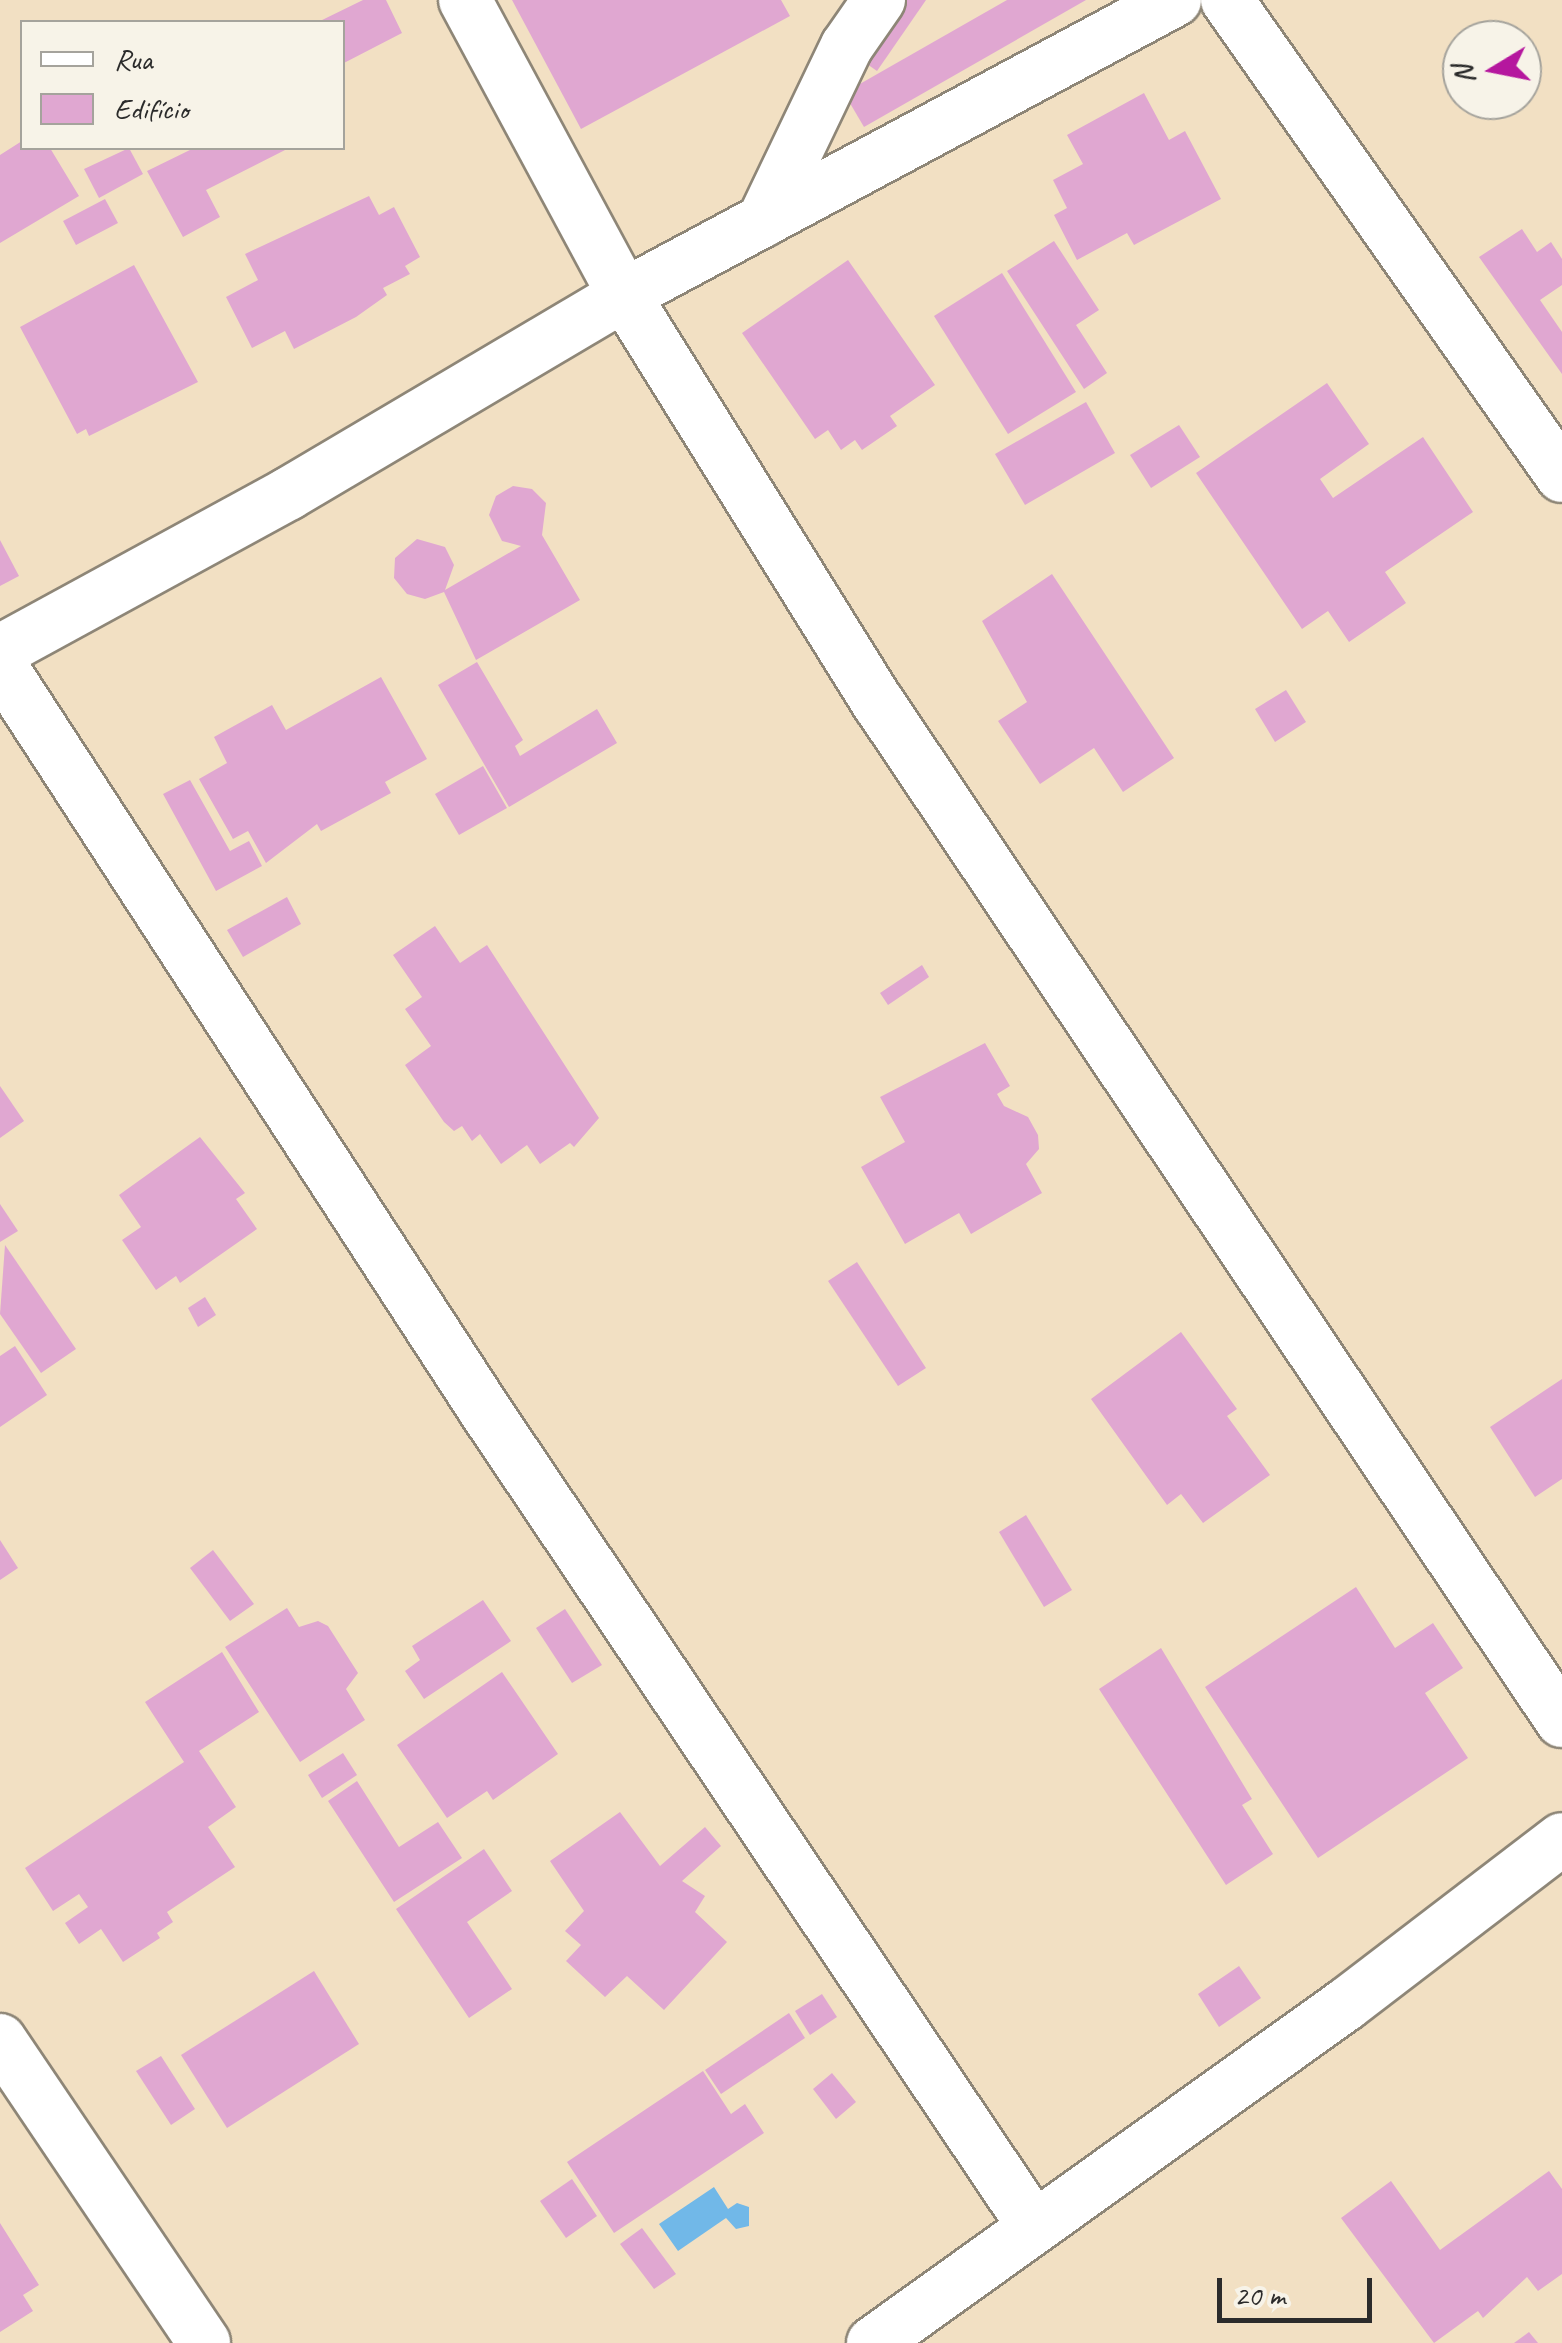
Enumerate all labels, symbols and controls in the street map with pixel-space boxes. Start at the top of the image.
legend [20,20,345,150]
north arrow [1442,20,1542,120]
text: Rua [114,40,152,78]
text: N [1445,63,1483,87]
text: Edifício [114,90,188,128]
scale bar [1222,2258,1377,2320]
text: 20 m [1234,2276,1285,2314]

